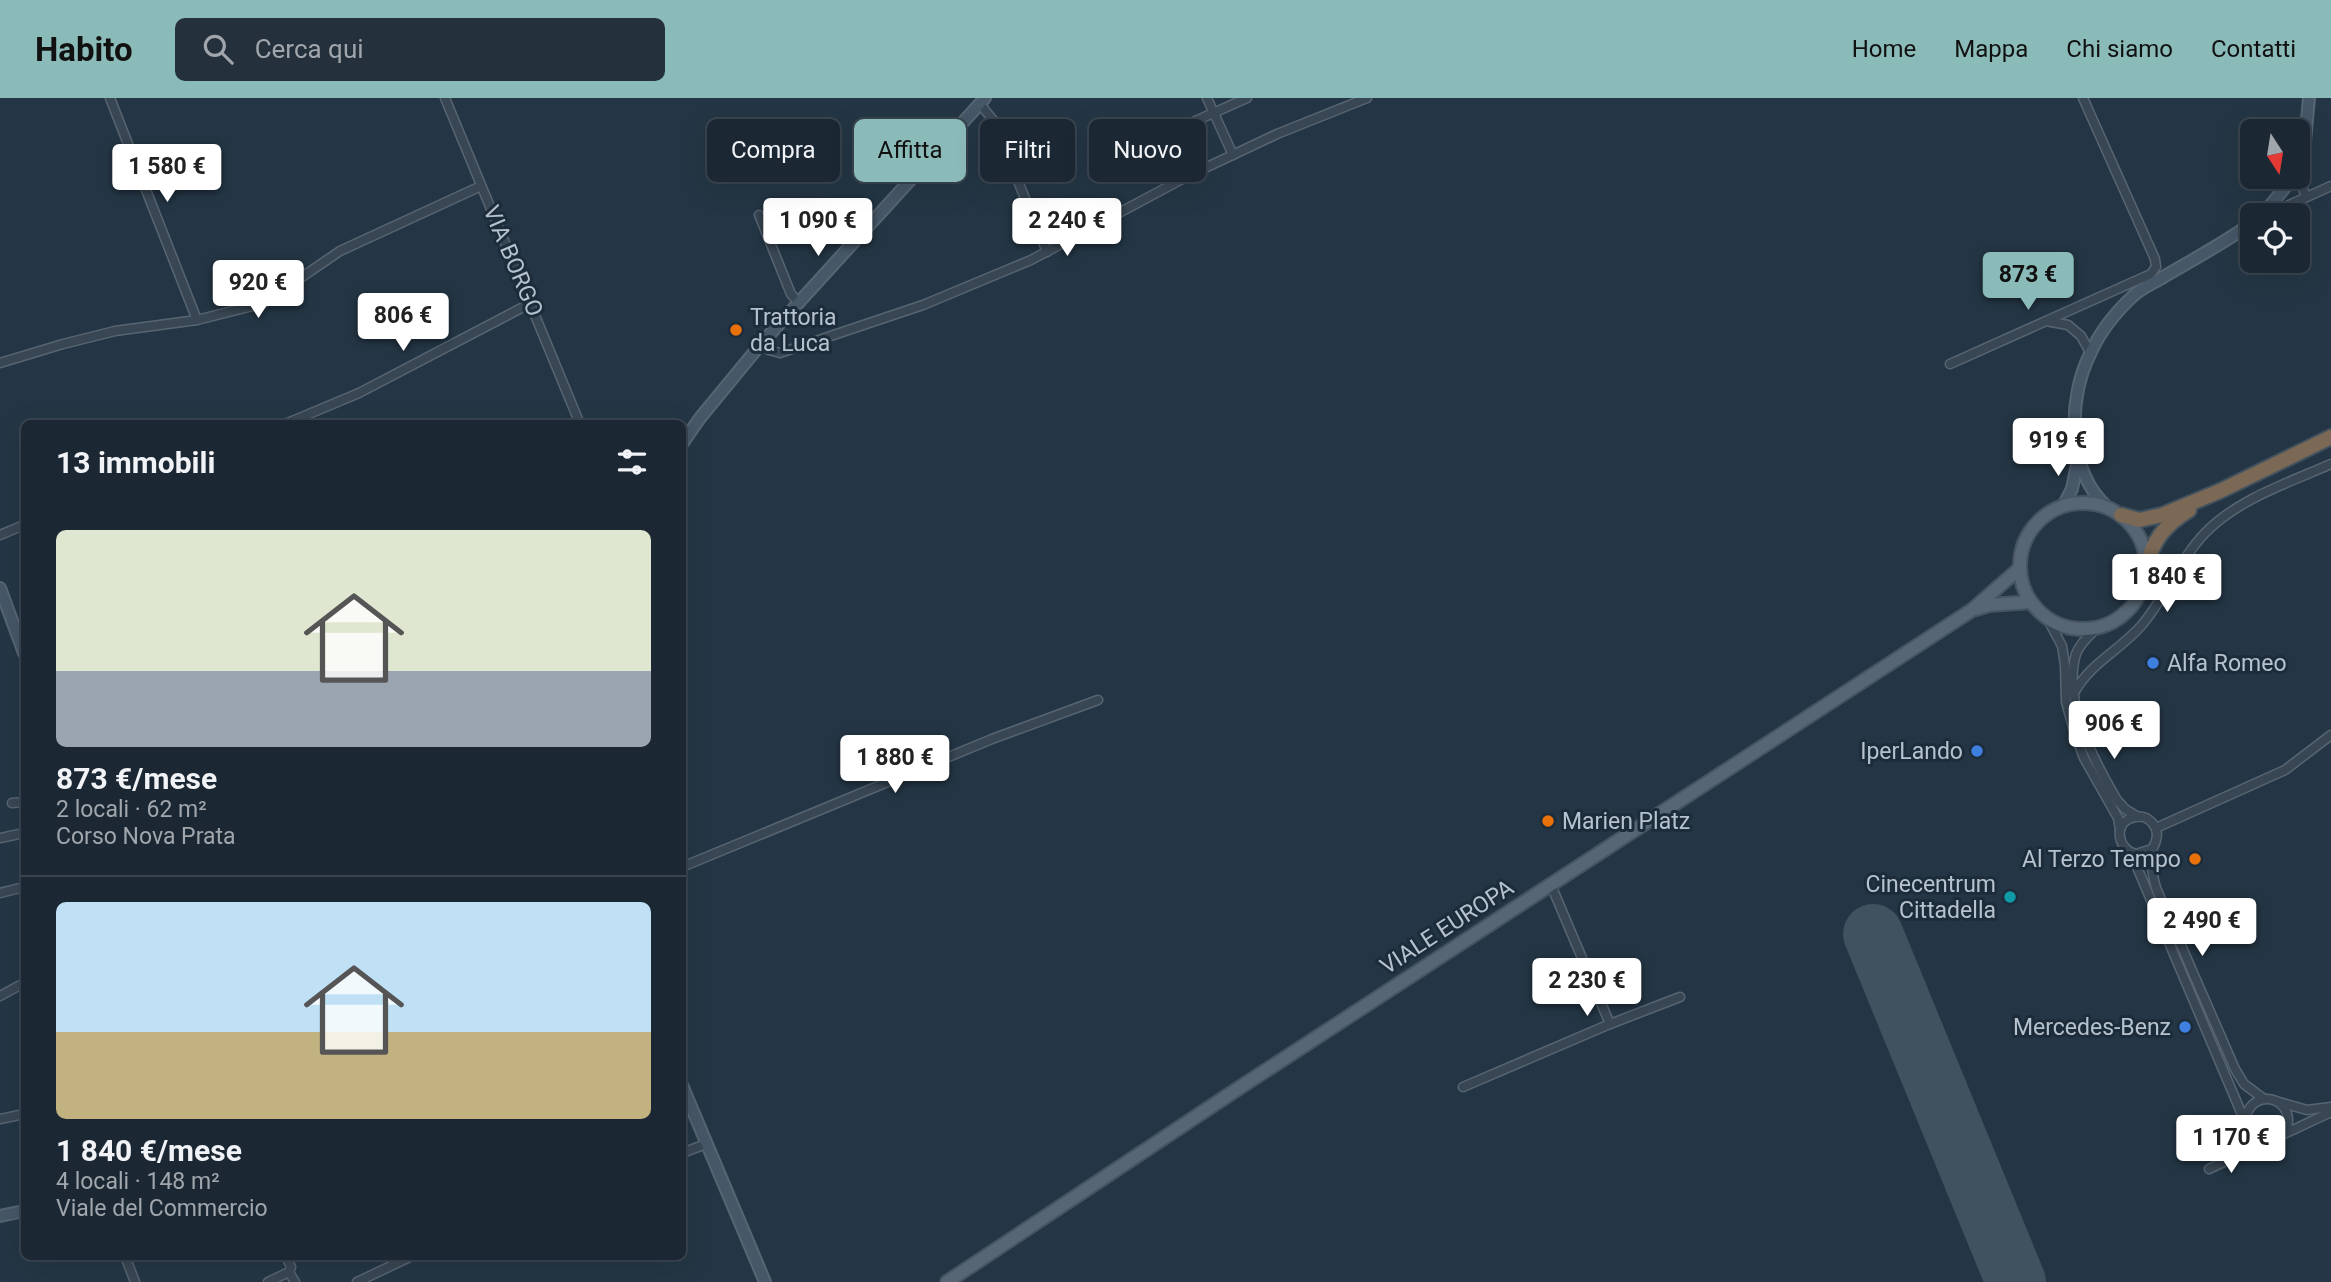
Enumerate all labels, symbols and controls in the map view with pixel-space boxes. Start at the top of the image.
search box [175,18,665,81]
text: Habito [35,30,133,69]
icon: search [199,30,237,68]
text: Cerca qui [255,34,364,64]
text: Home [1852,35,1916,63]
text: Mappa [1954,35,2028,63]
text: Chi siamo [2066,35,2173,63]
text: Contatti [2211,35,2296,63]
chip: Compra [707,119,840,182]
chip: Affitta [854,119,966,182]
chip: Filtri [980,119,1075,182]
chip: Nuovo [1089,119,1206,182]
north arrow [2240,119,2310,189]
map controls [2240,119,2310,273]
pin: 1 580 € [102,144,232,204]
text: 1 580 € [128,153,206,180]
pin: 1 090 € [753,198,883,258]
pin: 2 240 € [1002,198,1132,258]
street label: VIA BORGO [478,202,548,320]
button: locate [2240,203,2310,273]
text: 1 090 € [779,207,857,234]
text: 2 240 € [1028,207,1106,234]
pin: 873 € [1979,252,2077,312]
pin: 920 € [209,260,307,320]
text: 873 € [1999,261,2057,288]
text: 920 € [229,269,287,296]
pin: 806 € [354,294,452,353]
text: 806 € [374,302,432,329]
place label: Trattoria da Luca [750,304,837,357]
marker: Trattoria da Luca [728,322,744,338]
pin: 919 € [2009,418,2107,478]
text: 919 € [2029,427,2087,454]
icon: filters [613,443,651,481]
text: 13 immobili [56,445,215,480]
pin: 1 840 € [2102,554,2232,614]
text: 1 840 € [2128,563,2206,590]
icon: home [291,575,417,701]
place label: Alfa Romeo [2167,650,2287,677]
marker: Alfa Romeo [2145,655,2161,671]
pin: 906 € [2065,702,2163,761]
text: 906 € [2085,710,2143,737]
pin: 1 880 € [830,736,960,795]
place label: IperLando [1860,738,1963,765]
marker: IperLando [1969,743,1985,759]
text: 1 880 € [856,744,934,771]
text: 873 €/mese [56,761,217,796]
text: 2 locali · 62 m² [56,796,207,823]
place label: Marien Platz [1562,808,1690,835]
marker: Marien Platz [1540,813,1556,829]
text: Corso Nova Prata [56,823,236,850]
place label: Al Terzo Tempo [2022,846,2181,873]
marker: Al Terzo Tempo [2187,851,2203,867]
place label: Cinecentrum Cittadella [1865,871,1996,924]
street label: VIALE EUROPA [1375,874,1519,980]
marker: Cinecentrum Cittadella [2002,889,2018,905]
pin: 2 490 € [2137,898,2267,958]
text: 2 490 € [2163,907,2241,934]
icon: home [291,947,417,1073]
pin: 2 230 € [1522,958,1652,1018]
text: 2 230 € [1548,967,1626,994]
place label: Mercedes-Benz [2013,1014,2171,1041]
marker: Mercedes-Benz [2177,1019,2193,1035]
pin: 1 170 € [2166,1116,2296,1175]
text: 1 170 € [2192,1124,2270,1151]
text: 1 840 €/mese [56,1133,242,1168]
text: 4 locali · 148 m² [56,1168,220,1195]
text: Viale del Commercio [56,1195,268,1222]

